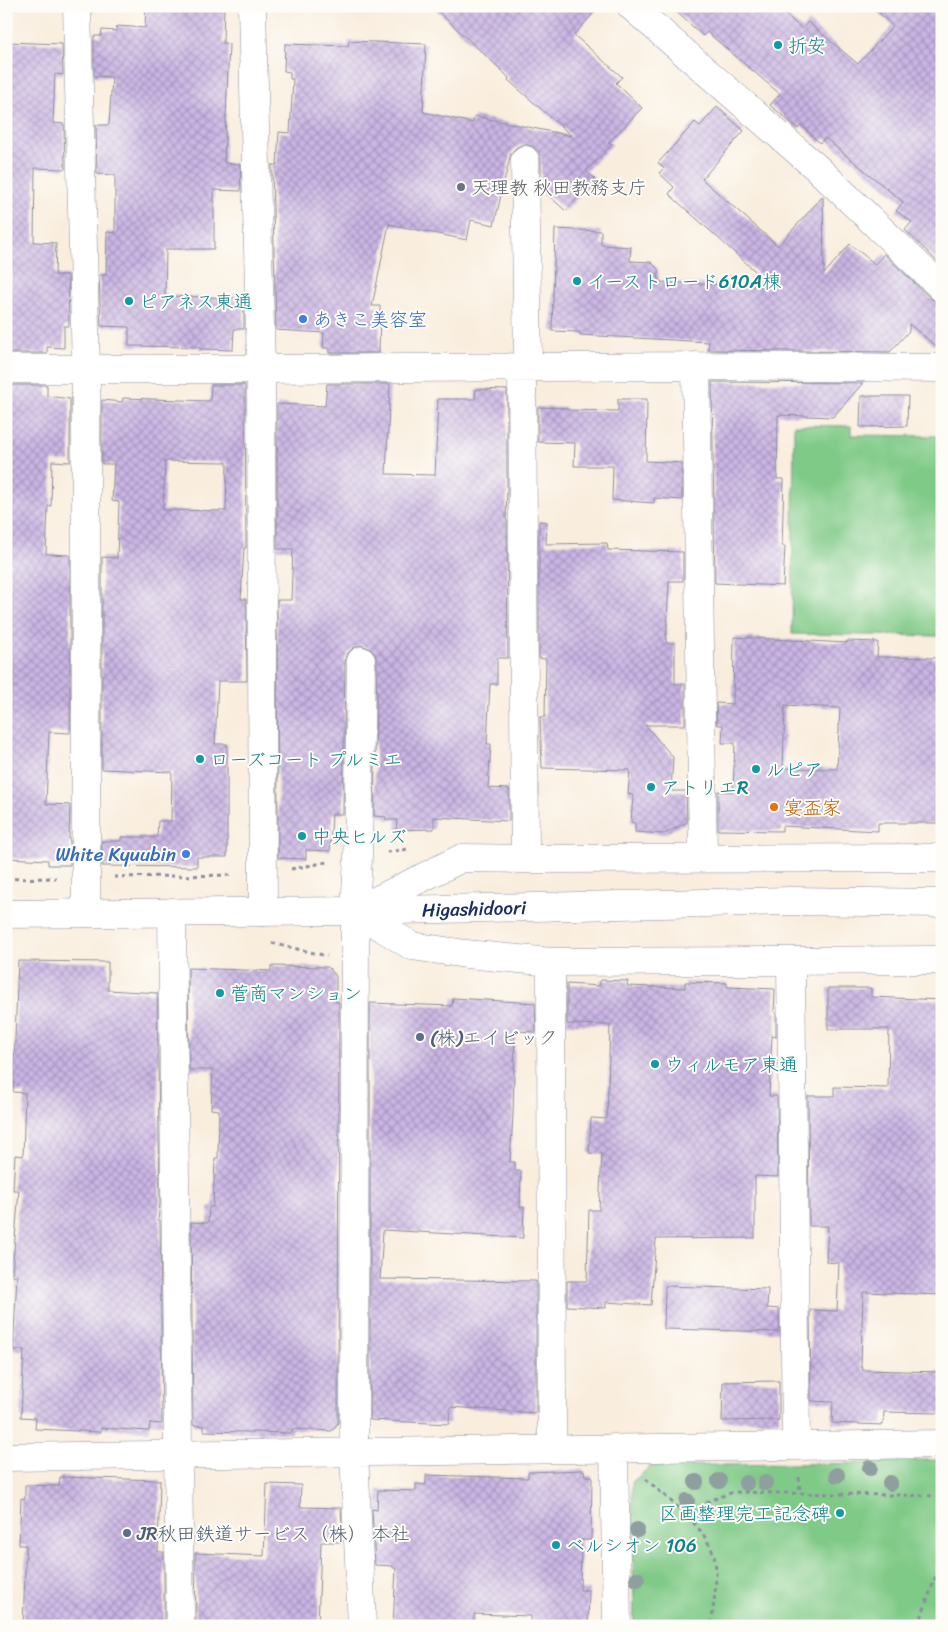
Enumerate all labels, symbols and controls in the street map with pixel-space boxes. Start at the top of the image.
place label: 折安 [788,29,826,62]
marker: 折安 [772,39,784,51]
place label: 天理教 秋田教務支庁 [471,171,647,204]
marker: 天理教 秋田教務支庁 [455,181,467,193]
place label: イーストロード610A棟 [587,265,781,298]
marker: イーストロード610A棟 [571,275,583,287]
place label: ピアネス東通 [139,285,253,318]
marker: ピアネス東通 [123,295,135,307]
place label: あきこ美容室 [313,303,427,336]
marker: あきこ美容室 [297,313,309,325]
place label: ローズコート プルミエ [210,743,402,776]
marker: ローズコート プルミエ [194,753,206,765]
place label: ルピア [766,753,823,786]
marker: ルピア [750,763,762,775]
place label: アトリエR [661,771,749,804]
marker: アトリエR [645,781,657,793]
place label: 宴盃家 [784,791,841,824]
marker: 宴盃家 [768,801,780,813]
place label: 中央ヒルズ [312,820,407,853]
marker: 中央ヒルズ [296,830,308,842]
place label: White Kyuubin [56,838,176,871]
marker: White Kyuubin [180,848,192,860]
street label: Higashidoori [422,891,527,926]
place label: 菅商マンション [230,977,362,1010]
marker: 菅商マンション [214,987,226,999]
place label: (株)エイビック [430,1021,557,1054]
marker: (株)エイビック [414,1031,426,1043]
place label: ウィルモア東通 [665,1048,798,1081]
marker: ウィルモア東通 [649,1058,661,1070]
place label: 区画整理完工記念碑 [659,1497,830,1530]
marker: 区画整理完工記念碑 [834,1507,846,1519]
place label: JR秋田鉄道サービス（株） 本社 [136,1517,409,1550]
marker: JR秋田鉄道サービス（株） 本社 [121,1527,133,1539]
place label: ベルシオン 106 [566,1529,697,1562]
marker: ベルシオン 106 [550,1539,562,1551]

